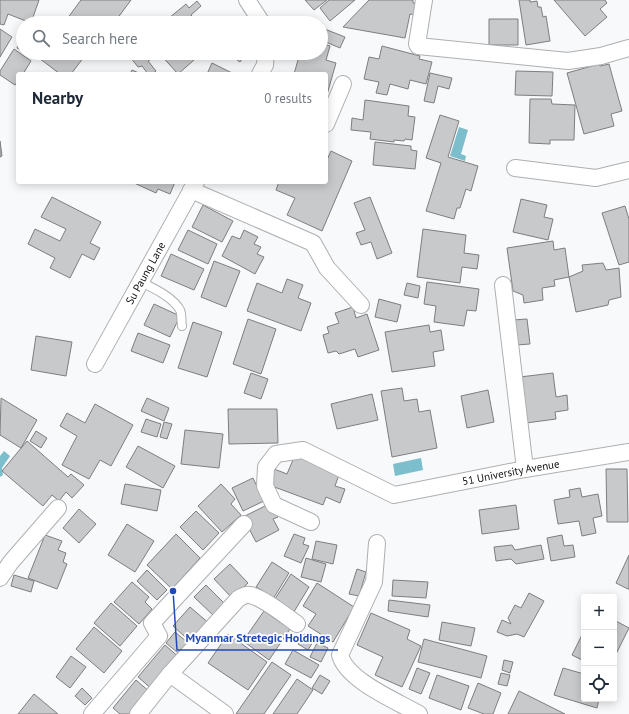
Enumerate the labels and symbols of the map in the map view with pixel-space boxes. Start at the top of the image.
street label: Su Paung Lane [123,239,169,307]
street label: 51 University Avenue [461,456,561,488]
callout: Myanmar Stretegic Holdings [177,626,338,650]
text: Myanmar Stretegic Holdings [186,630,330,645]

